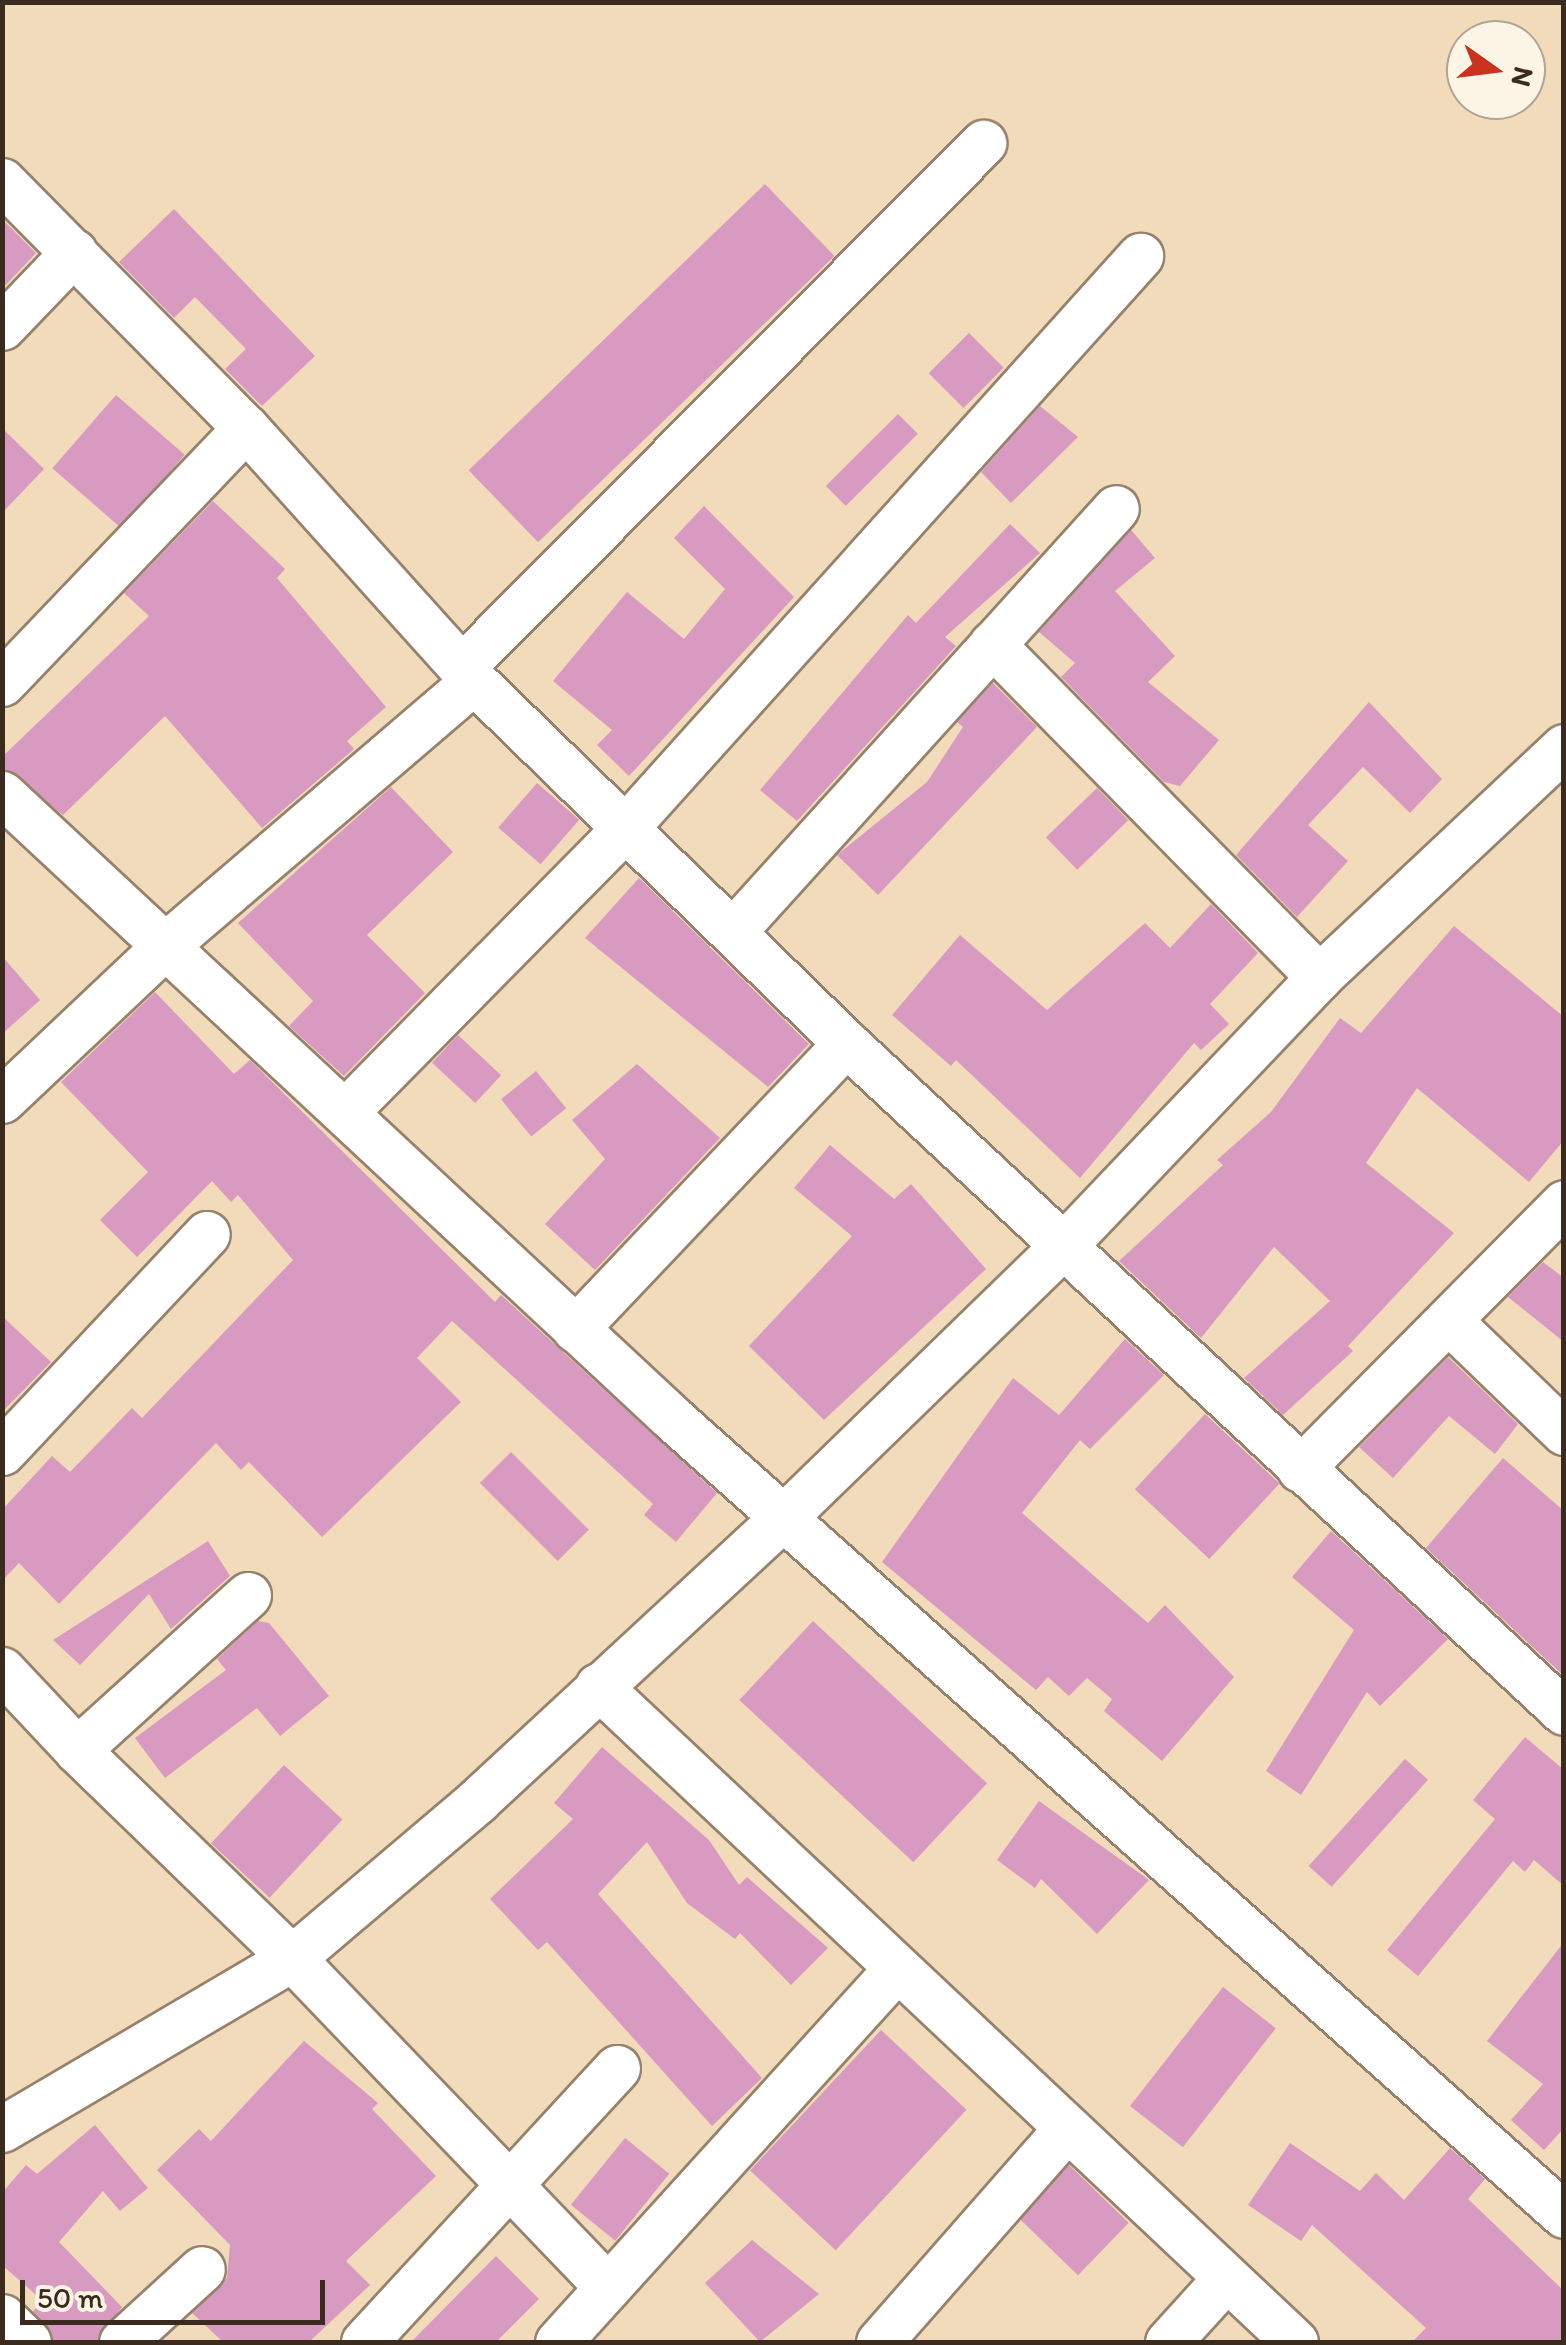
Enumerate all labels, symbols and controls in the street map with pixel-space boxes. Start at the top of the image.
north arrow [1446,20,1546,120]
text: N [1504,63,1542,90]
scale bar [25,2260,330,2322]
text: 50 m [37,2279,103,2316]

